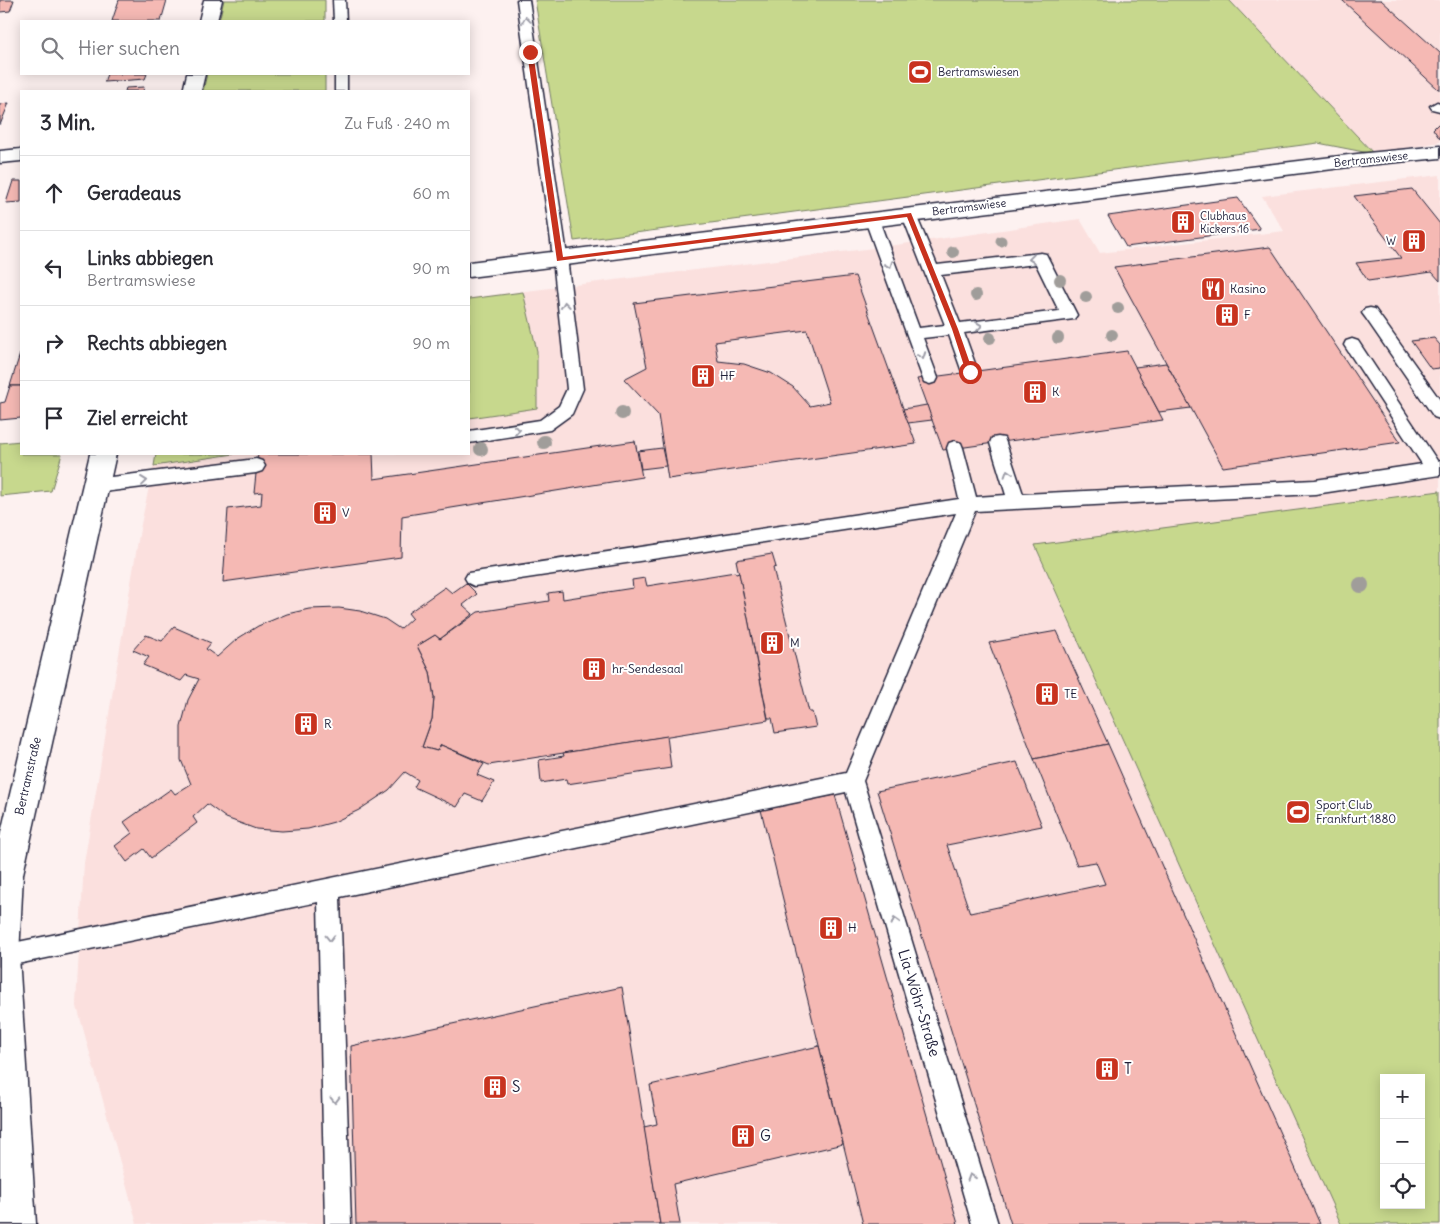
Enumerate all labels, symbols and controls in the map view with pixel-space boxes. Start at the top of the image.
one-way arrow [521,16,531,25]
search box [20,20,470,75]
icon: search [38,34,66,62]
text: Hier suchen [78,36,180,60]
route end [519,41,542,64]
sports icon: Bertramswiesen [907,59,933,85]
place label: Bertramswiesen [938,65,1019,79]
text: 3 Min. [40,109,95,136]
text: Zu Fuß · 240 m [344,113,450,133]
street label: Bertramswiese [1333,148,1409,170]
icon: ahead [40,179,68,207]
text: Geradeaus [87,181,181,205]
text: 60 m [412,183,450,203]
street label: Bertramswiese [931,195,1007,218]
building icon: Clubhaus Kickers 16 [1170,209,1196,235]
place label: Clubhaus Kickers 16 [1200,209,1249,236]
building icon: W [1401,228,1427,254]
place label: W [1386,234,1396,248]
text: Links abbiegen [87,246,214,270]
one-way arrow [1028,253,1036,264]
icon: left [40,254,68,282]
text: 90 m [412,258,450,278]
one-way arrow [883,261,893,269]
text: Bertramswiese [87,270,196,290]
restaurant icon: Kasino [1200,276,1226,302]
place label: Kasino [1230,281,1266,296]
one-way arrow [560,300,571,308]
building icon: F [1214,302,1240,328]
place label: F [1244,307,1251,322]
one-way arrow [976,321,984,332]
icon: right [40,329,68,357]
text: Rechts abbiegen [87,331,227,355]
text: 90 m [412,333,450,353]
one-way arrow [916,351,926,360]
route start [959,361,982,384]
building icon: HF [690,363,716,389]
place label: HF [720,368,736,383]
building icon: K [1022,379,1048,405]
place label: K [1052,384,1060,399]
icon: arrive [40,404,68,432]
text: Ziel erreicht [87,406,188,430]
one-way arrow [513,425,521,436]
one-way arrow [1003,469,1013,477]
one-way arrow [139,476,148,486]
building icon: V [312,500,338,526]
place label: V [342,505,350,520]
building icon: M [759,630,785,656]
place label: M [790,635,800,650]
building icon: hr-Sendesaal [581,656,607,682]
place label: hr-Sendesaal [612,661,683,676]
building icon: TE [1034,681,1060,707]
place label: TE [1064,686,1077,701]
building icon: R [293,711,319,737]
place label: R [324,716,332,731]
street label: Bertramstraße [11,735,44,816]
place label: Sport Club Frankfurt 1880 [1316,797,1396,826]
sports icon: Sport Club Frankfurt 1880 [1285,799,1311,825]
building icon: H [818,915,844,941]
one-way arrow [890,917,900,926]
place label: H [848,920,857,935]
one-way arrow [325,934,336,942]
street label: Lia-Wöhr-Straße [894,947,945,1059]
building icon: T [1094,1056,1120,1082]
place label: T [1124,1059,1132,1078]
building icon: S [482,1074,508,1100]
map controls [1380,1074,1425,1209]
button: + [1380,1074,1425,1119]
place label: S [512,1077,520,1096]
one-way arrow [330,1096,340,1104]
button: − [1380,1119,1425,1164]
building icon: G [730,1123,756,1149]
place label: G [760,1126,771,1145]
button: locate [1380,1164,1425,1209]
one-way arrow [967,1174,977,1182]

